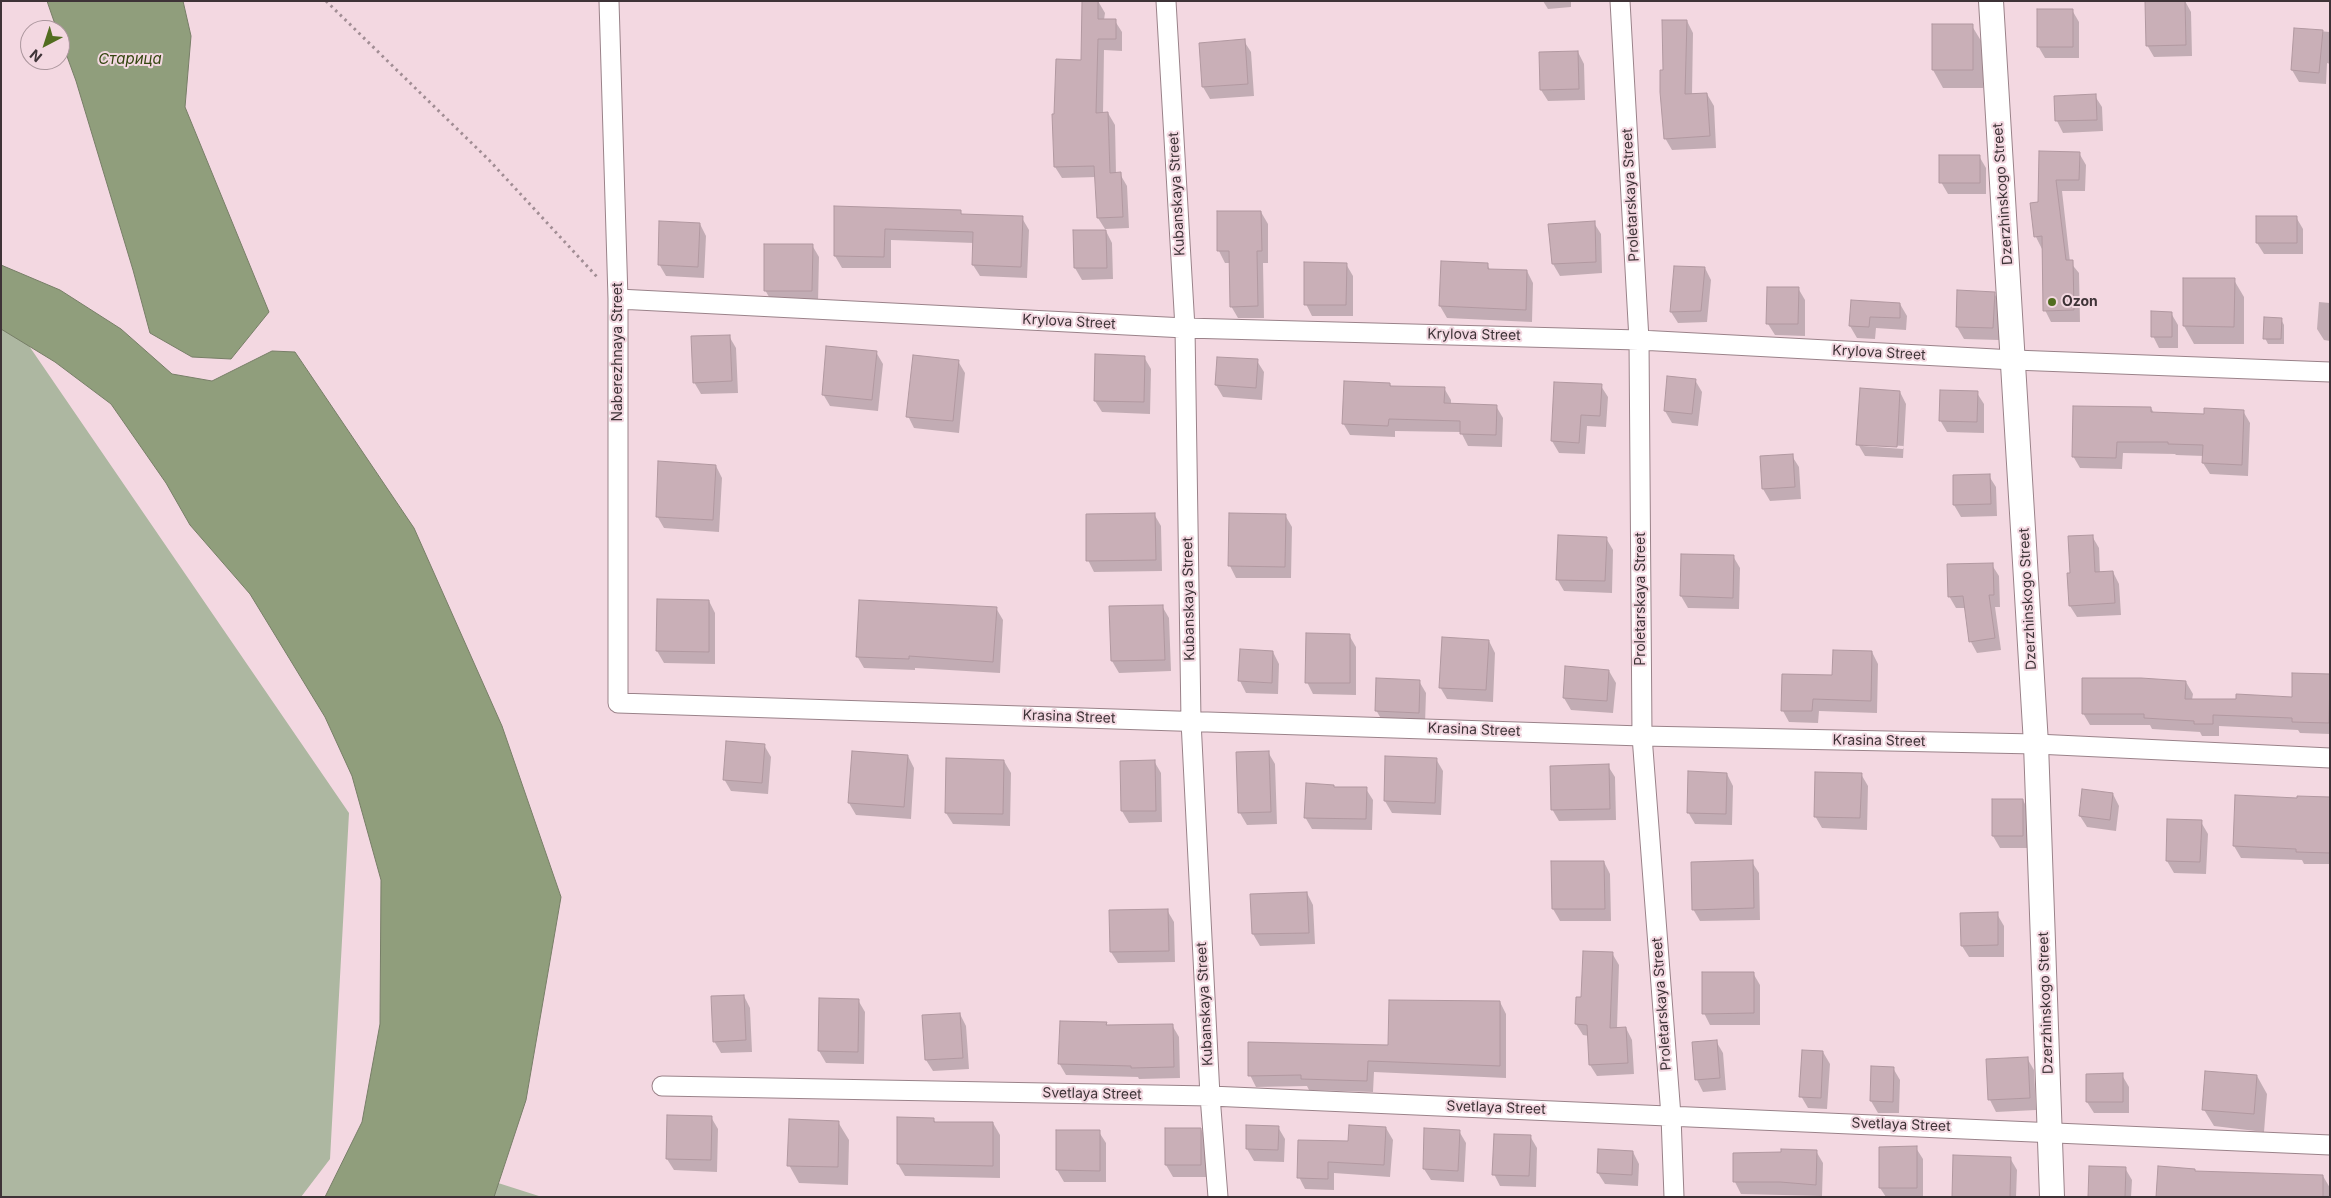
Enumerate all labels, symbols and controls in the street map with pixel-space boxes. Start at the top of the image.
north arrow [20,20,70,70]
text: N [26,46,45,66]
water label: Старица [98,50,162,68]
street label: Dzerzhinskogo Street [1990,122,2016,266]
street label: Proletarskaya Street [1619,128,1643,262]
street label: Kubanskaya Street [1165,132,1189,256]
street label: Naberezhnaya Street [610,282,626,422]
place label: Ozon [2062,294,2098,310]
marker: Ozon [2046,296,2058,308]
street label: Krylova Street [1022,311,1116,333]
street label: Krylova Street [1427,326,1521,344]
street label: Krylova Street [1832,342,1926,364]
street label: Dzerzhinskogo Street [2016,528,2040,670]
street label: Proletarskaya Street [1633,532,1649,666]
street label: Kubanskaya Street [1180,537,1198,661]
street label: Krasina Street [1022,707,1116,727]
street label: Krasina Street [1427,720,1521,740]
street label: Krasina Street [1832,732,1926,750]
street label: Dzerzhinskogo Street [2035,932,2057,1074]
street label: Proletarskaya Street [1649,937,1675,1071]
street label: Kubanskaya Street [1193,942,1217,1066]
street label: Svetlaya Street [1042,1085,1142,1103]
street label: Svetlaya Street [1446,1098,1546,1118]
street label: Svetlaya Street [1851,1115,1951,1135]

